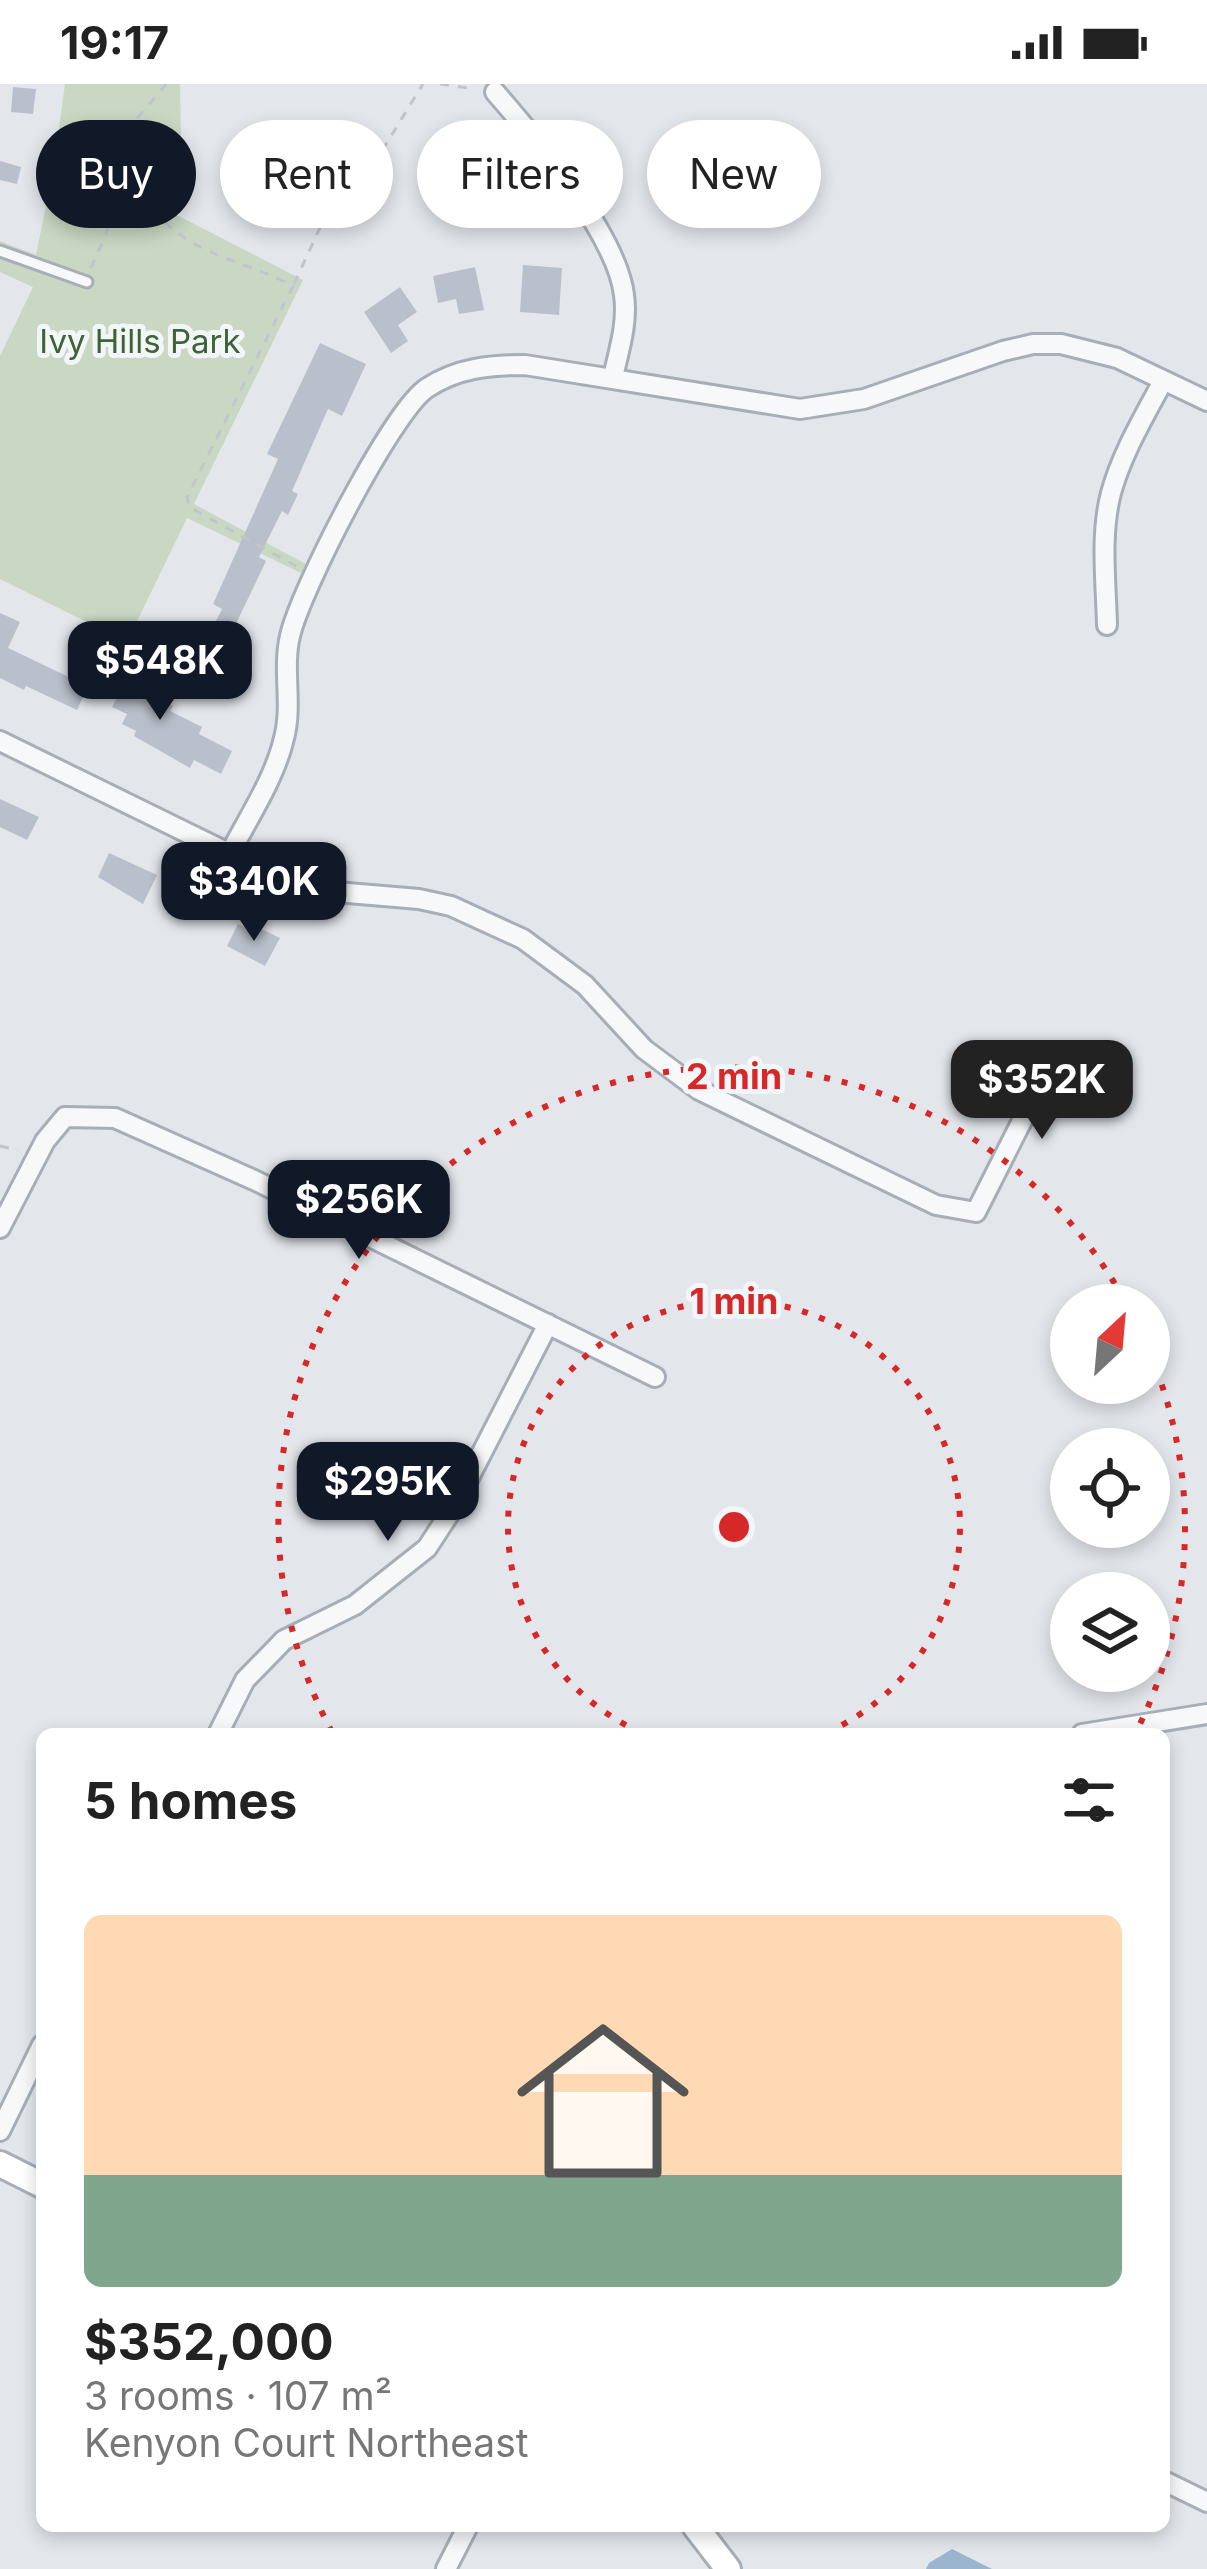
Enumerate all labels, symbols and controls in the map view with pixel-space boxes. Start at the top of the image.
text: 19:17 [60,15,169,70]
chip: Buy [36,120,196,228]
chip: Rent [220,120,393,228]
chip: Filters [417,120,623,228]
chip: New [647,120,821,228]
park label: Ivy Hills Park [39,321,241,361]
pin: $548K [76,621,244,723]
text: $548K [95,636,225,683]
pin: $340K [170,842,338,944]
text: $340K [188,857,320,904]
pin: $352K [958,1040,1126,1142]
text: 2 min [686,1054,782,1098]
text: $352K [978,1055,1106,1102]
pin: $256K [275,1160,443,1262]
text: $256K [295,1175,423,1222]
text: 1 min [689,1279,779,1323]
north arrow [1050,1284,1170,1404]
map controls [1050,1284,1170,1692]
button: locate [1050,1428,1170,1548]
pin: $295K [304,1442,472,1544]
text: $295K [324,1457,452,1504]
centre of rings [713,1506,755,1548]
button: layers [1050,1572,1170,1692]
icon: filters [1056,1767,1122,1833]
text: 5 homes [84,1770,297,1831]
icon: home [495,1993,711,2209]
text: $352,000 [84,2311,334,2372]
text: 3 rooms · 107 m² [84,2372,392,2419]
text: Kenyon Court Northeast [84,2419,529,2466]

